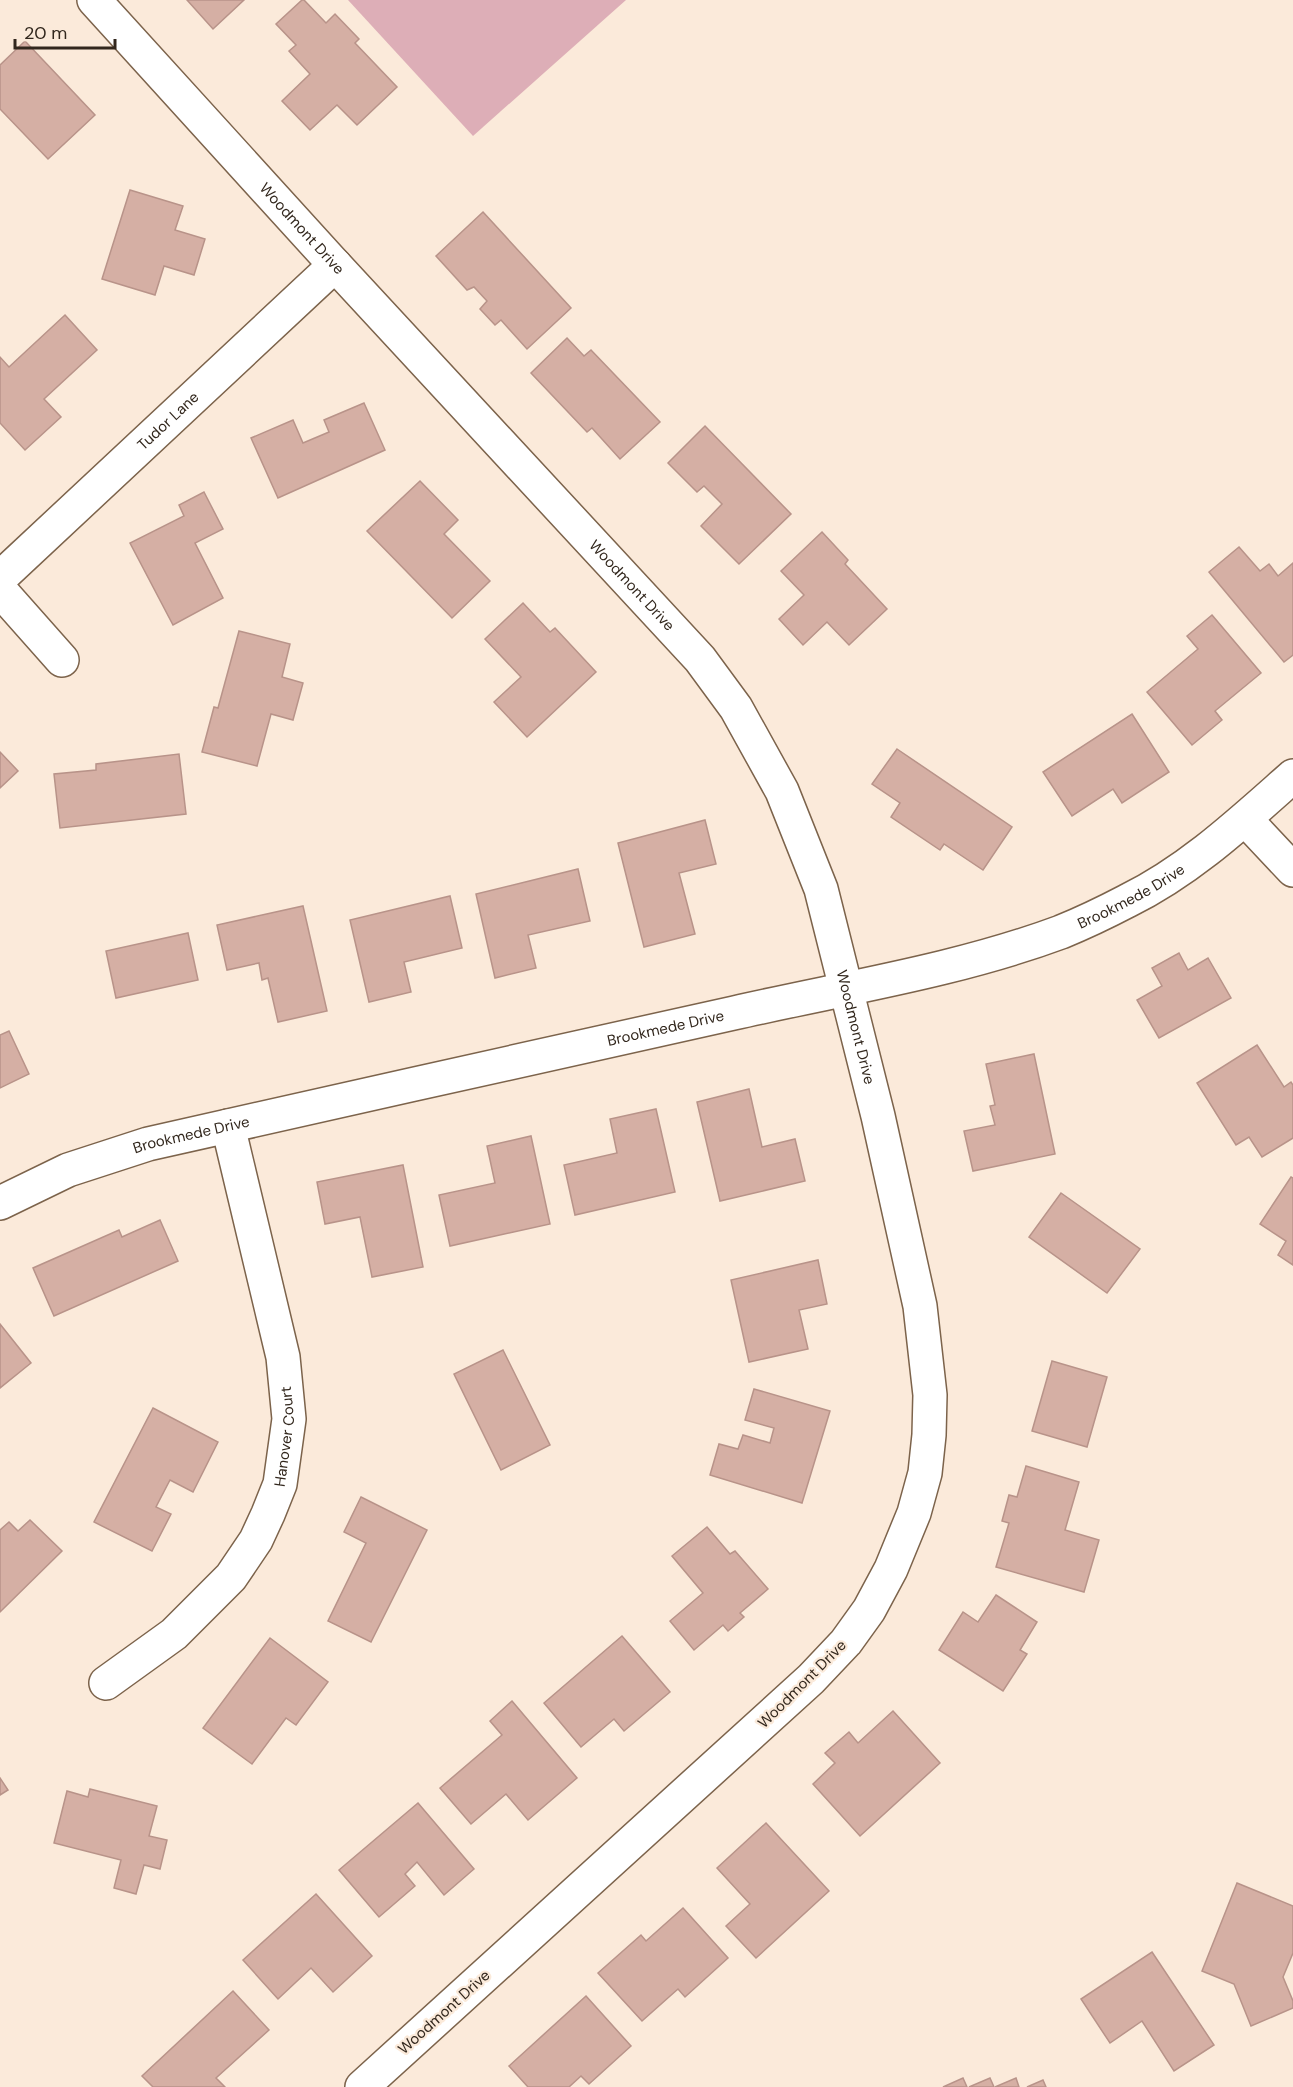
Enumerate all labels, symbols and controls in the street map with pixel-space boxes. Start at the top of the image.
scale bar [15,12,116,50]
text: 20 m [24,21,67,45]
street label: Woodmont Drive [255,178,349,279]
street label: Tudor Lane [133,387,203,455]
street label: Woodmont Drive [585,536,679,635]
street label: Brookmede Drive [1074,859,1189,934]
street label: Woodmont Drive [832,968,880,1087]
street label: Brookmede Drive [605,1006,726,1051]
street label: Brookmede Drive [130,1111,251,1158]
street label: Hanover Court [270,1385,299,1488]
street label: Woodmont Drive [753,1635,851,1733]
street label: Woodmont Drive [394,1965,494,2059]

